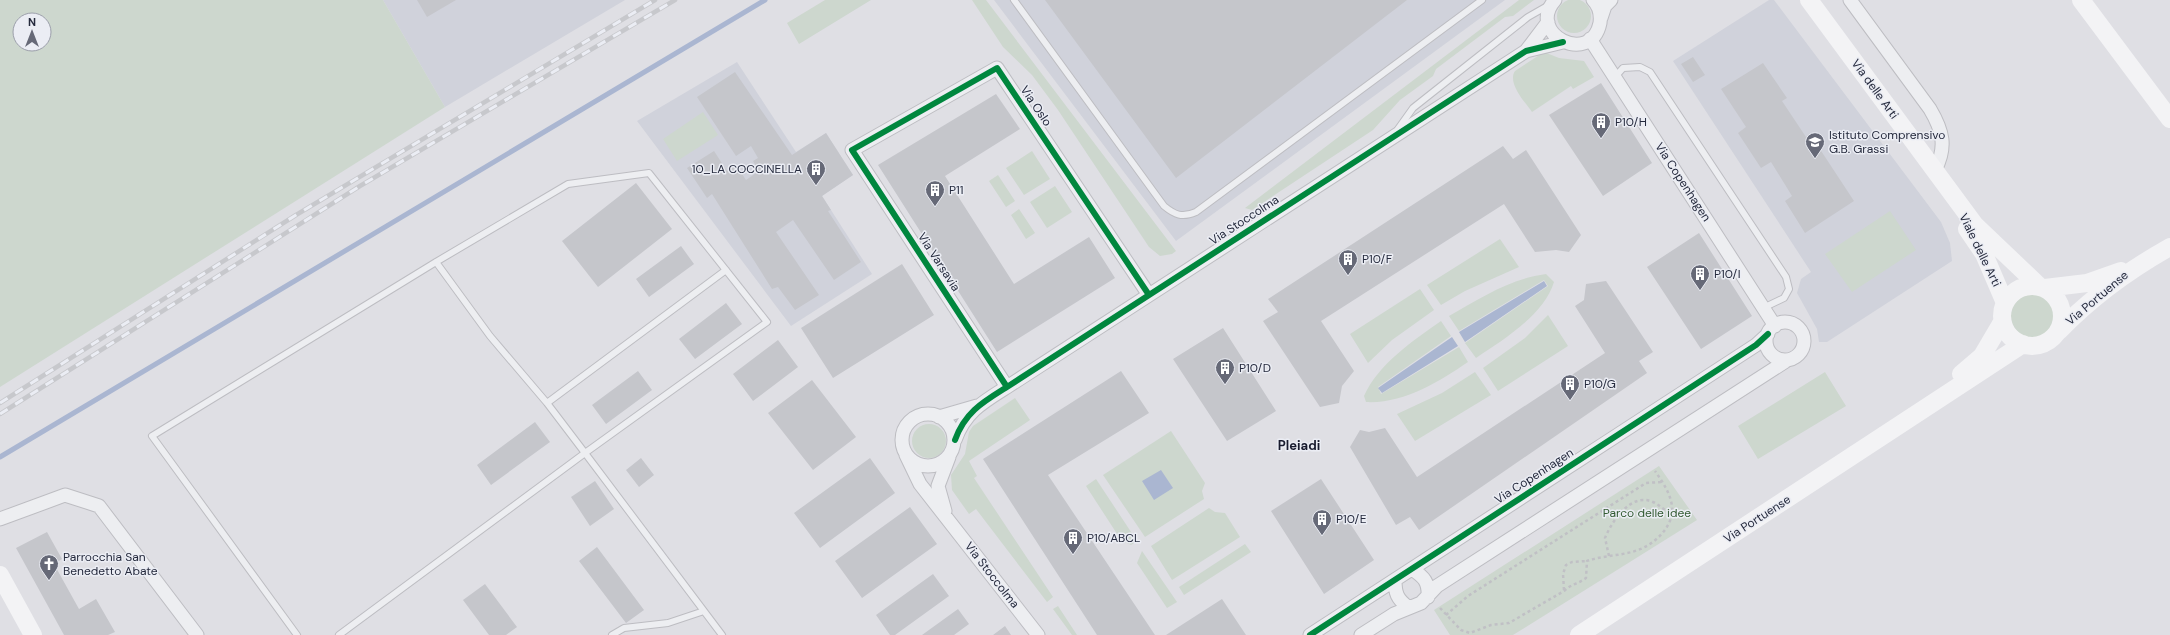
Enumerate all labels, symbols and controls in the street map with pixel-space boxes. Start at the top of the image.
north arrow [12,12,52,52]
text: N [28,15,36,29]
street label: Via delle Arti [1848,56,1902,122]
street label: Via Oslo [1017,83,1055,129]
building icon: P10/H [1590,111,1612,139]
place label: P10/H [1615,114,1647,130]
place label: Istituto Comprensivo G.B. Grassi [1829,127,1945,157]
school or university icon: Istituto Comprensivo G.B. Grassi [1804,131,1826,159]
street label: Via Copenhagen [1651,139,1715,225]
building icon: 10_LA COCCINELLA [805,158,827,186]
place label: 10_LA COCCINELLA [692,161,802,177]
building icon: P11 [924,179,946,207]
place label: P11 [949,182,963,198]
street label: Via Stoccolma [1206,192,1282,248]
street label: Viale delle Arti [1955,211,2005,289]
street label: Via Varsavia [914,230,964,294]
building icon: P10/F [1337,248,1359,276]
place label: P10/F [1362,251,1393,267]
building icon: P10/I [1689,263,1711,291]
place label: P10/I [1714,266,1741,282]
street label: Via Portuense [2062,267,2132,329]
building icon: P10/D [1214,357,1236,385]
place label: P10/D [1239,360,1271,376]
building icon: P10/G [1559,373,1581,401]
place label: P10/G [1584,376,1616,392]
district label: Pleiadi [1278,437,1320,454]
street label: Via Copenhagen [1491,444,1577,508]
street label: Via Portuense [1720,491,1794,547]
park label: Parco delle idee [1603,505,1691,521]
building icon: P10/E [1311,508,1333,536]
place label: P10/E [1336,511,1367,527]
building icon: P10/ABCL [1062,527,1084,555]
place label: P10/ABCL [1087,530,1140,546]
street label: Via Stoccolma [961,539,1023,611]
place label: Parrocchia San Benedetto Abate [63,549,158,579]
church icon: Parrocchia San Benedetto Abate [38,553,60,581]

